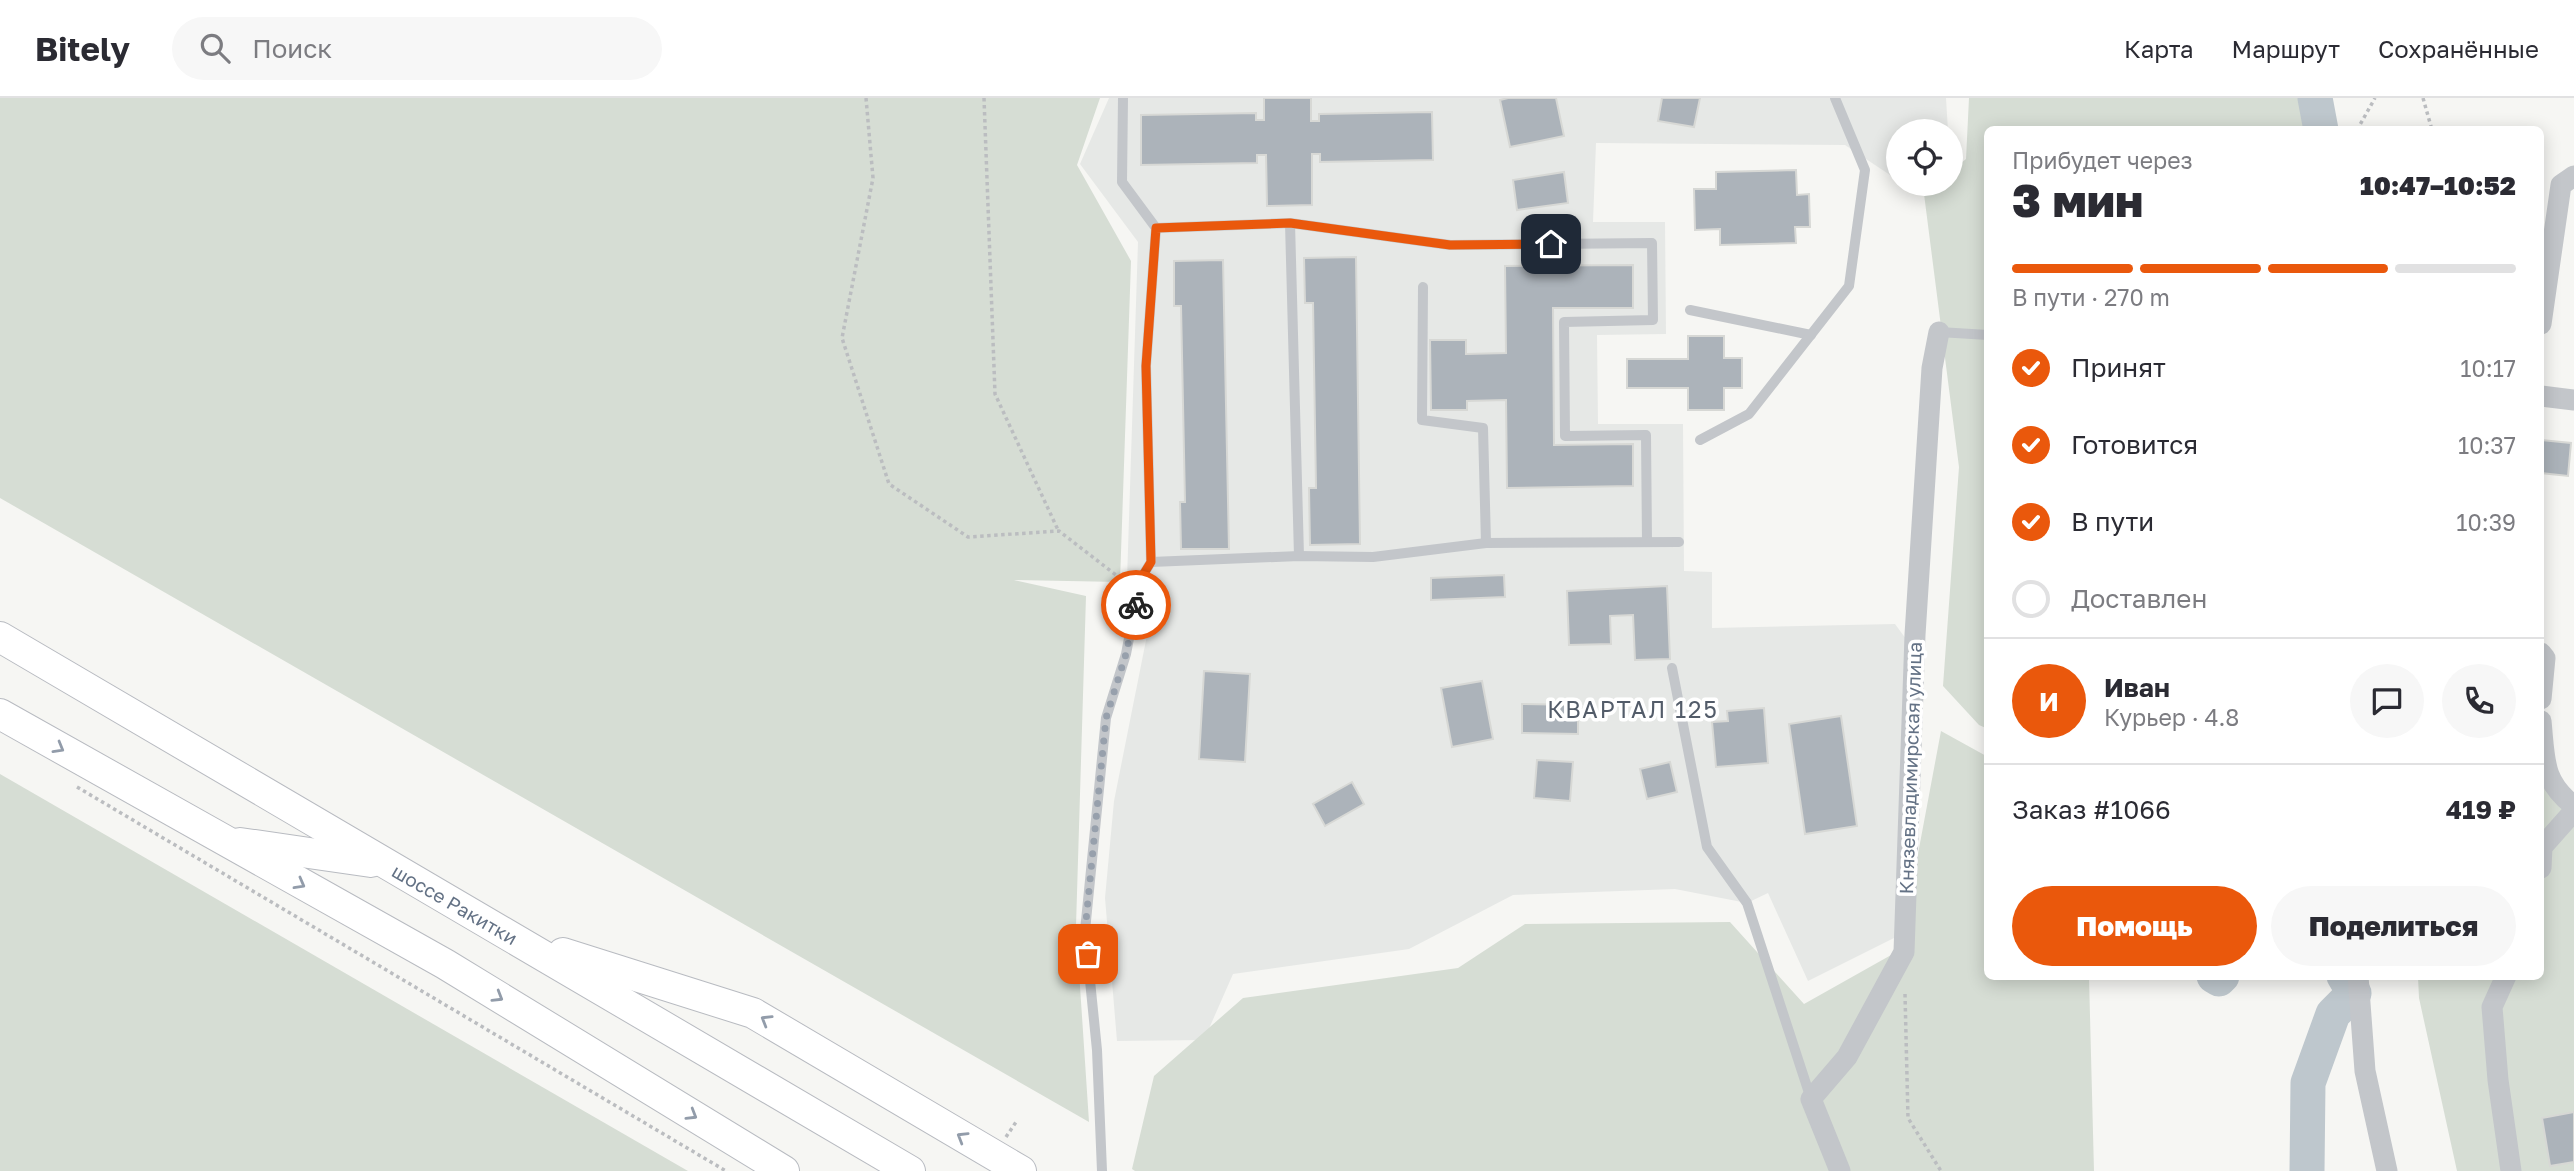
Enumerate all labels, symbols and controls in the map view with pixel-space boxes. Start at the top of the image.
search box [172,17,662,80]
text: Bitely [35,29,130,68]
icon: search [196,29,234,67]
text: Поиск [252,33,332,64]
text: Карта [2124,34,2194,63]
text: Маршрут [2232,34,2340,63]
text: Сохранённые [2378,34,2539,63]
map controls [1886,119,1963,196]
button: locate [1886,119,1963,196]
text: Прибудет через [2012,146,2193,174]
text: 10:47–10:52 [2360,170,2516,201]
text: 3 мин [2012,172,2143,227]
pin [1521,214,1581,274]
icon: home [1532,225,1570,263]
text: В пути · 270 m [2012,283,2170,311]
icon: check [2012,349,2050,387]
text: Принят [2071,352,2166,383]
text: 10:17 [2460,354,2516,382]
icon: check [2012,426,2050,464]
text: Готовится [2071,429,2198,460]
text: 10:37 [2458,431,2516,459]
icon: check [2012,503,2050,541]
text: В пути [2071,506,2154,537]
text: 10:39 [2456,508,2516,536]
courier [1101,570,1171,640]
text: Доставлен [2071,583,2207,614]
icon: bike [1117,586,1155,624]
street label: Князевладимирская улица [1894,641,1926,895]
button: chat [2350,664,2424,738]
button: phone [2442,664,2516,738]
text: Иван [2104,672,2170,703]
text: И [2039,686,2059,717]
district label: КВАРТАЛ 125 [1547,695,1719,723]
text: Курьер · 4.8 [2104,703,2239,731]
one-way arrow [52,740,65,753]
text: Заказ #1066 [2012,794,2171,825]
text: 419 ₽ [2446,794,2516,825]
street label: шоссе Ракитки [388,859,522,949]
one-way arrow [293,876,305,889]
button: Помощь [2012,886,2257,966]
button: Поделиться [2271,886,2516,966]
pin [1058,924,1118,984]
icon: bag [1069,935,1107,973]
one-way arrow [490,988,503,1001]
one-way arrow [761,1016,774,1029]
one-way arrow [684,1107,697,1120]
one-way arrow [956,1132,969,1145]

